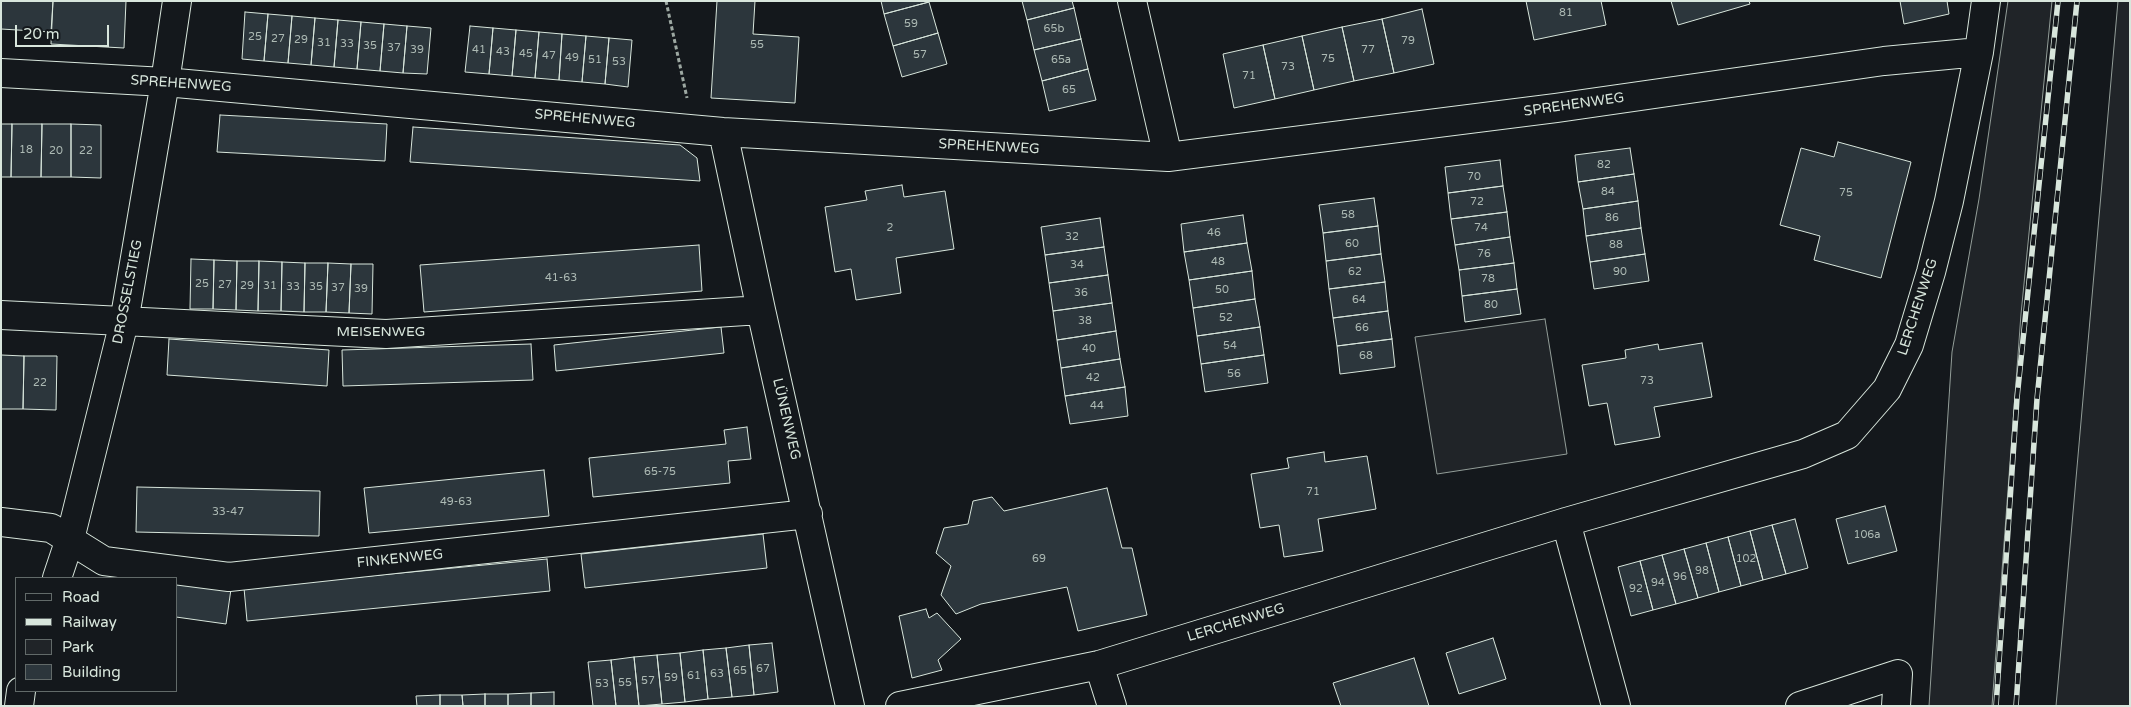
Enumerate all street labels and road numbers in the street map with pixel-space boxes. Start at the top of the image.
street label: SPREHENWEG [130,72,232,96]
street label: SPREHENWEG [1523,90,1625,120]
street label: SPREHENWEG [534,106,636,132]
street label: SPREHENWEG [938,136,1040,158]
street label: DROSSELSTIEG [110,238,146,346]
street label: LERCHENWEG [1894,256,1942,358]
street label: MEISENWEG [337,324,425,340]
street label: LÜNENWEG [768,376,804,462]
street label: FINKENWEG [356,546,444,572]
street label: LERCHENWEG [1185,600,1287,646]

